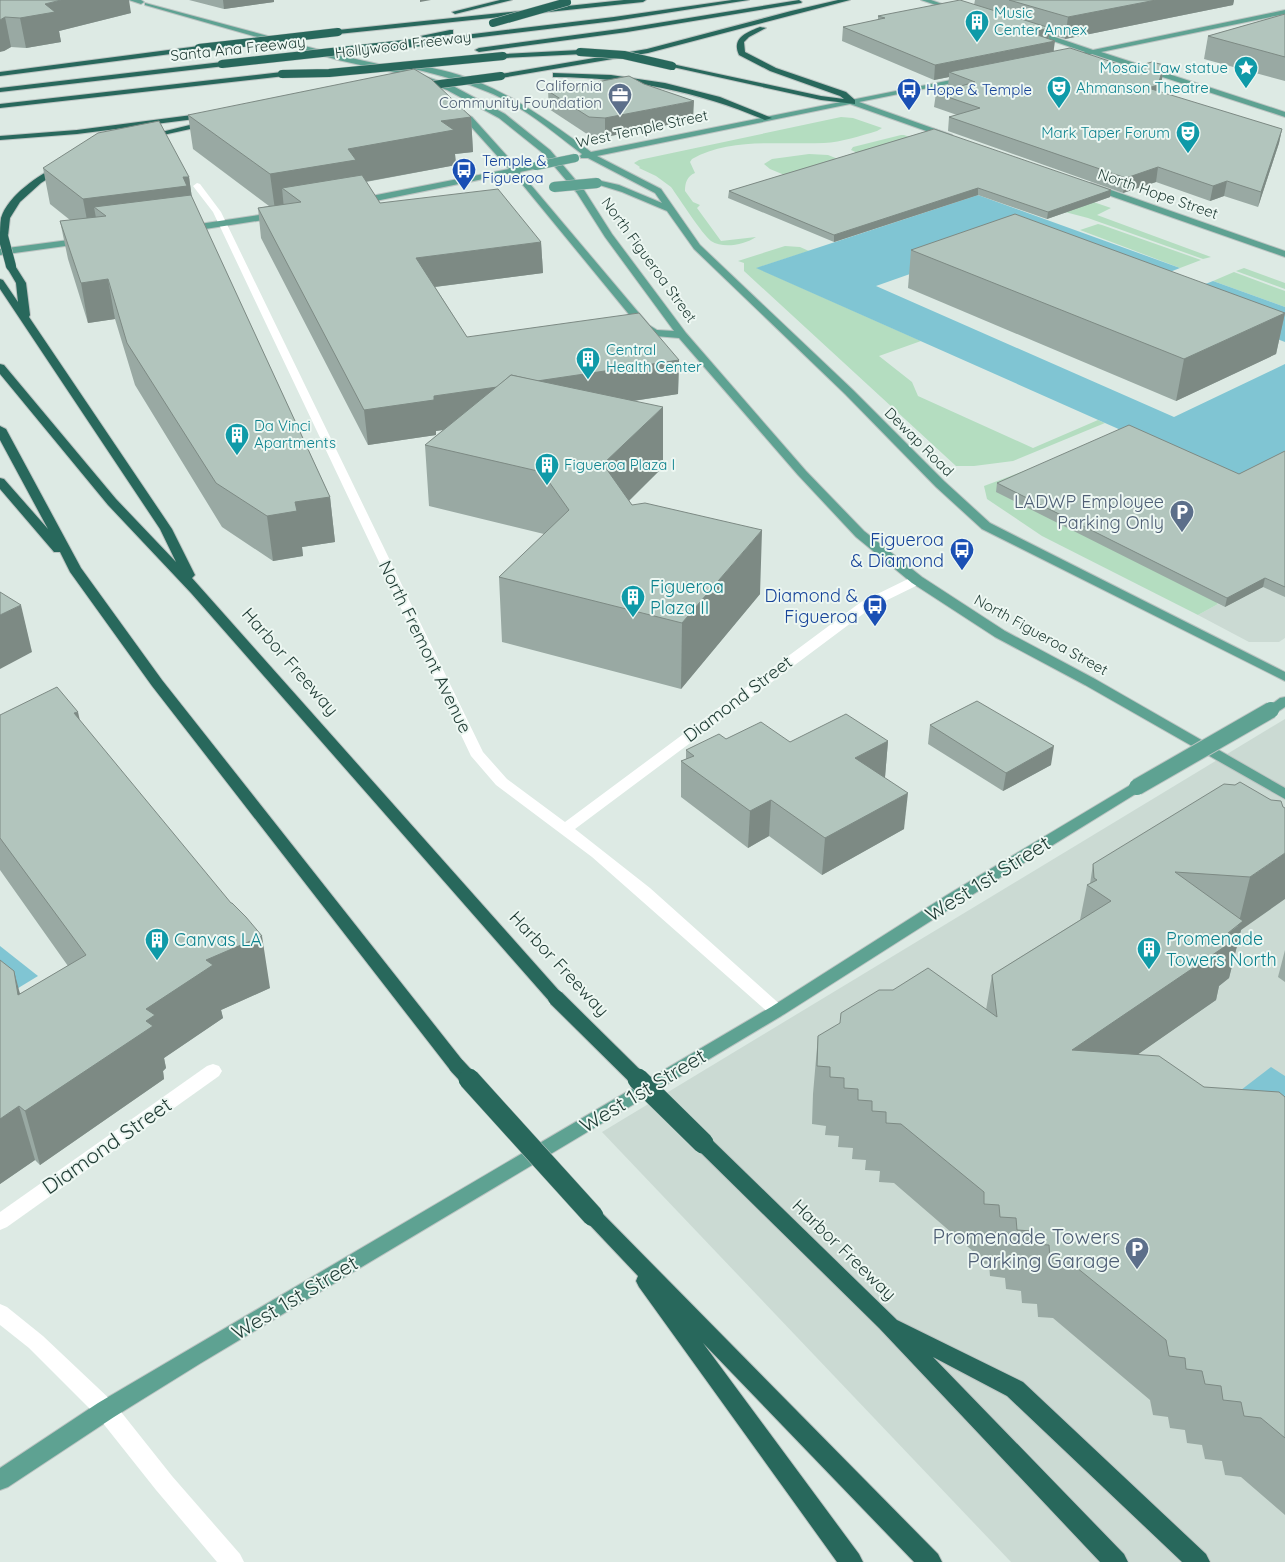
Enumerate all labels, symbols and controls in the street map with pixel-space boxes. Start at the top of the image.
place label: Music Center Annex [994,3,1087,39]
building icon: Music Center Annex [964,9,990,43]
street label: Hollywood Freeway [334,27,472,62]
street label: Santa Ana Freeway [169,32,306,65]
place icon: Mosaic Law statue [1233,55,1259,89]
place label: Mosaic Law statue [1100,58,1228,77]
theatre icon: Ahmanson Theatre [1046,75,1072,109]
place label: California Community Foundation [439,76,602,112]
bus stop icon: Hope & Temple [896,77,922,111]
place label: Ahmanson Theatre [1076,78,1209,97]
place label: Hope & Temple [926,80,1032,99]
office icon: California Community Foundation [607,82,633,116]
street label: West Temple Street [574,105,710,152]
theatre icon: Mark Taper Forum [1175,120,1201,154]
place label: Mark Taper Forum [1041,123,1170,142]
place label: Temple & Figueroa [482,151,547,187]
bus stop icon: Temple & Figueroa [451,157,477,191]
street label: North Hope Street [1096,164,1221,223]
street label: North Figueroa Street [598,193,701,326]
place label: Central Health Center [606,340,702,376]
building icon: Central Health Center [575,346,601,380]
street label: Dewap Road [881,403,958,480]
place label: Da Vinci Apartments [254,416,336,452]
building icon: Da Vinci Apartments [224,422,250,456]
building icon: Figueroa Plaza I [534,452,560,486]
place label: Figueroa Plaza I [564,455,675,474]
place label: LADWP Employee Parking Only [1014,490,1164,534]
parking icon: LADWP Employee Parking Only [1169,499,1195,533]
place label: Figueroa & Diamond [851,528,944,572]
bus stop icon: Figueroa & Diamond [949,537,975,571]
street label: North Fremont Avenue [374,557,477,737]
place label: Figueroa Plaza II [650,575,724,619]
building icon: Figueroa Plaza II [620,584,646,618]
place label: Diamond & Figueroa [765,584,858,628]
street label: North Figueroa Street [971,590,1111,679]
bus stop icon: Diamond & Figueroa [862,593,888,627]
street label: Harbor Freeway [237,603,344,721]
street label: Diamond Street [679,650,797,747]
street label: West 1st Street [920,829,1055,927]
street label: Harbor Freeway [505,906,614,1021]
building icon: Canvas LA [144,927,170,961]
place label: Promenade Towers North [1166,927,1277,971]
place label: Canvas LA [174,928,262,951]
building icon: Promenade Towers North [1136,936,1162,970]
street label: West 1st Street [575,1042,710,1138]
street label: Diamond Street [37,1091,176,1199]
street label: Harbor Freeway [787,1194,901,1305]
place label: Promenade Towers Parking Garage [933,1223,1120,1273]
parking icon: Promenade Towers Parking Garage [1124,1236,1150,1270]
street label: West 1st Street [227,1249,362,1345]

